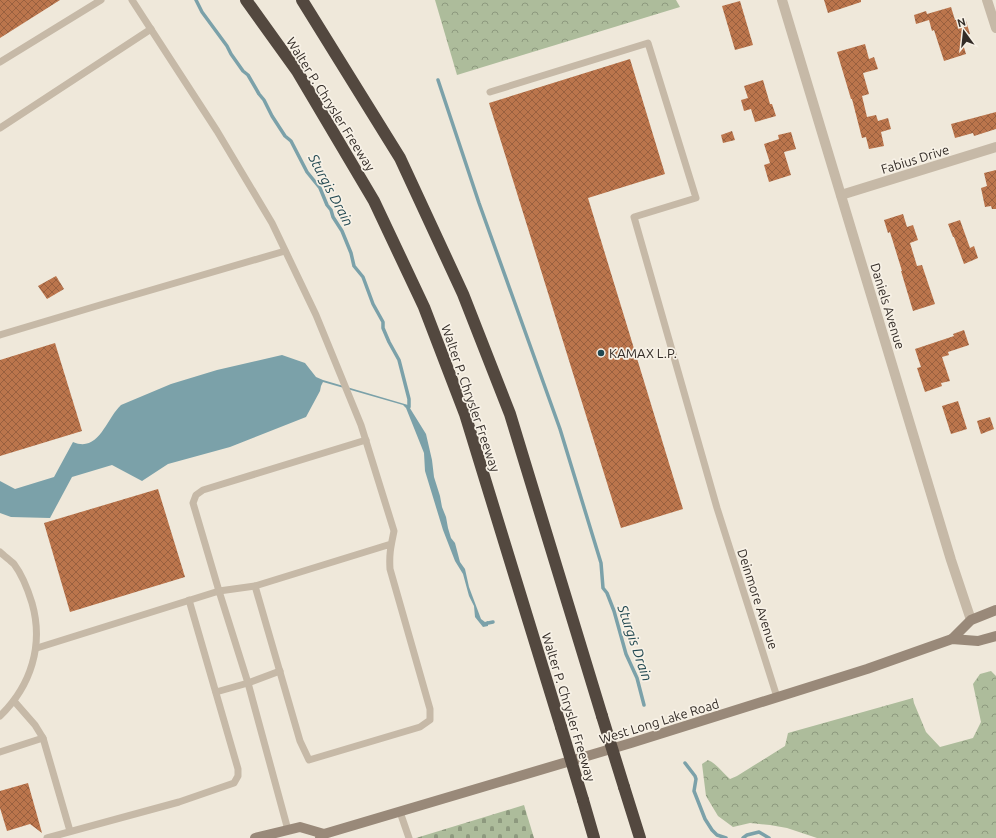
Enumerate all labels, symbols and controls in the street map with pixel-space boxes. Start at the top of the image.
north arrow [944,12,984,52]
text: N [956,15,967,29]
street label: Walter P. Chrysler Freeway [284,35,378,173]
street label: Fabius Drive [879,142,951,176]
water label: Sturgis Drain [305,150,357,229]
street label: Daniels Avenue [868,261,908,351]
street label: Walter P. Chrysler Freeway [439,323,503,473]
place label: KAMAX L.P. [609,346,677,360]
marker: KAMAX L.P. [596,348,606,358]
street label: Deinmore Avenue [735,547,781,651]
water label: Sturgis Drain [614,602,656,683]
street label: Walter P. Chrysler Freeway [540,631,598,783]
street label: West Long Lake Road [597,696,721,746]

